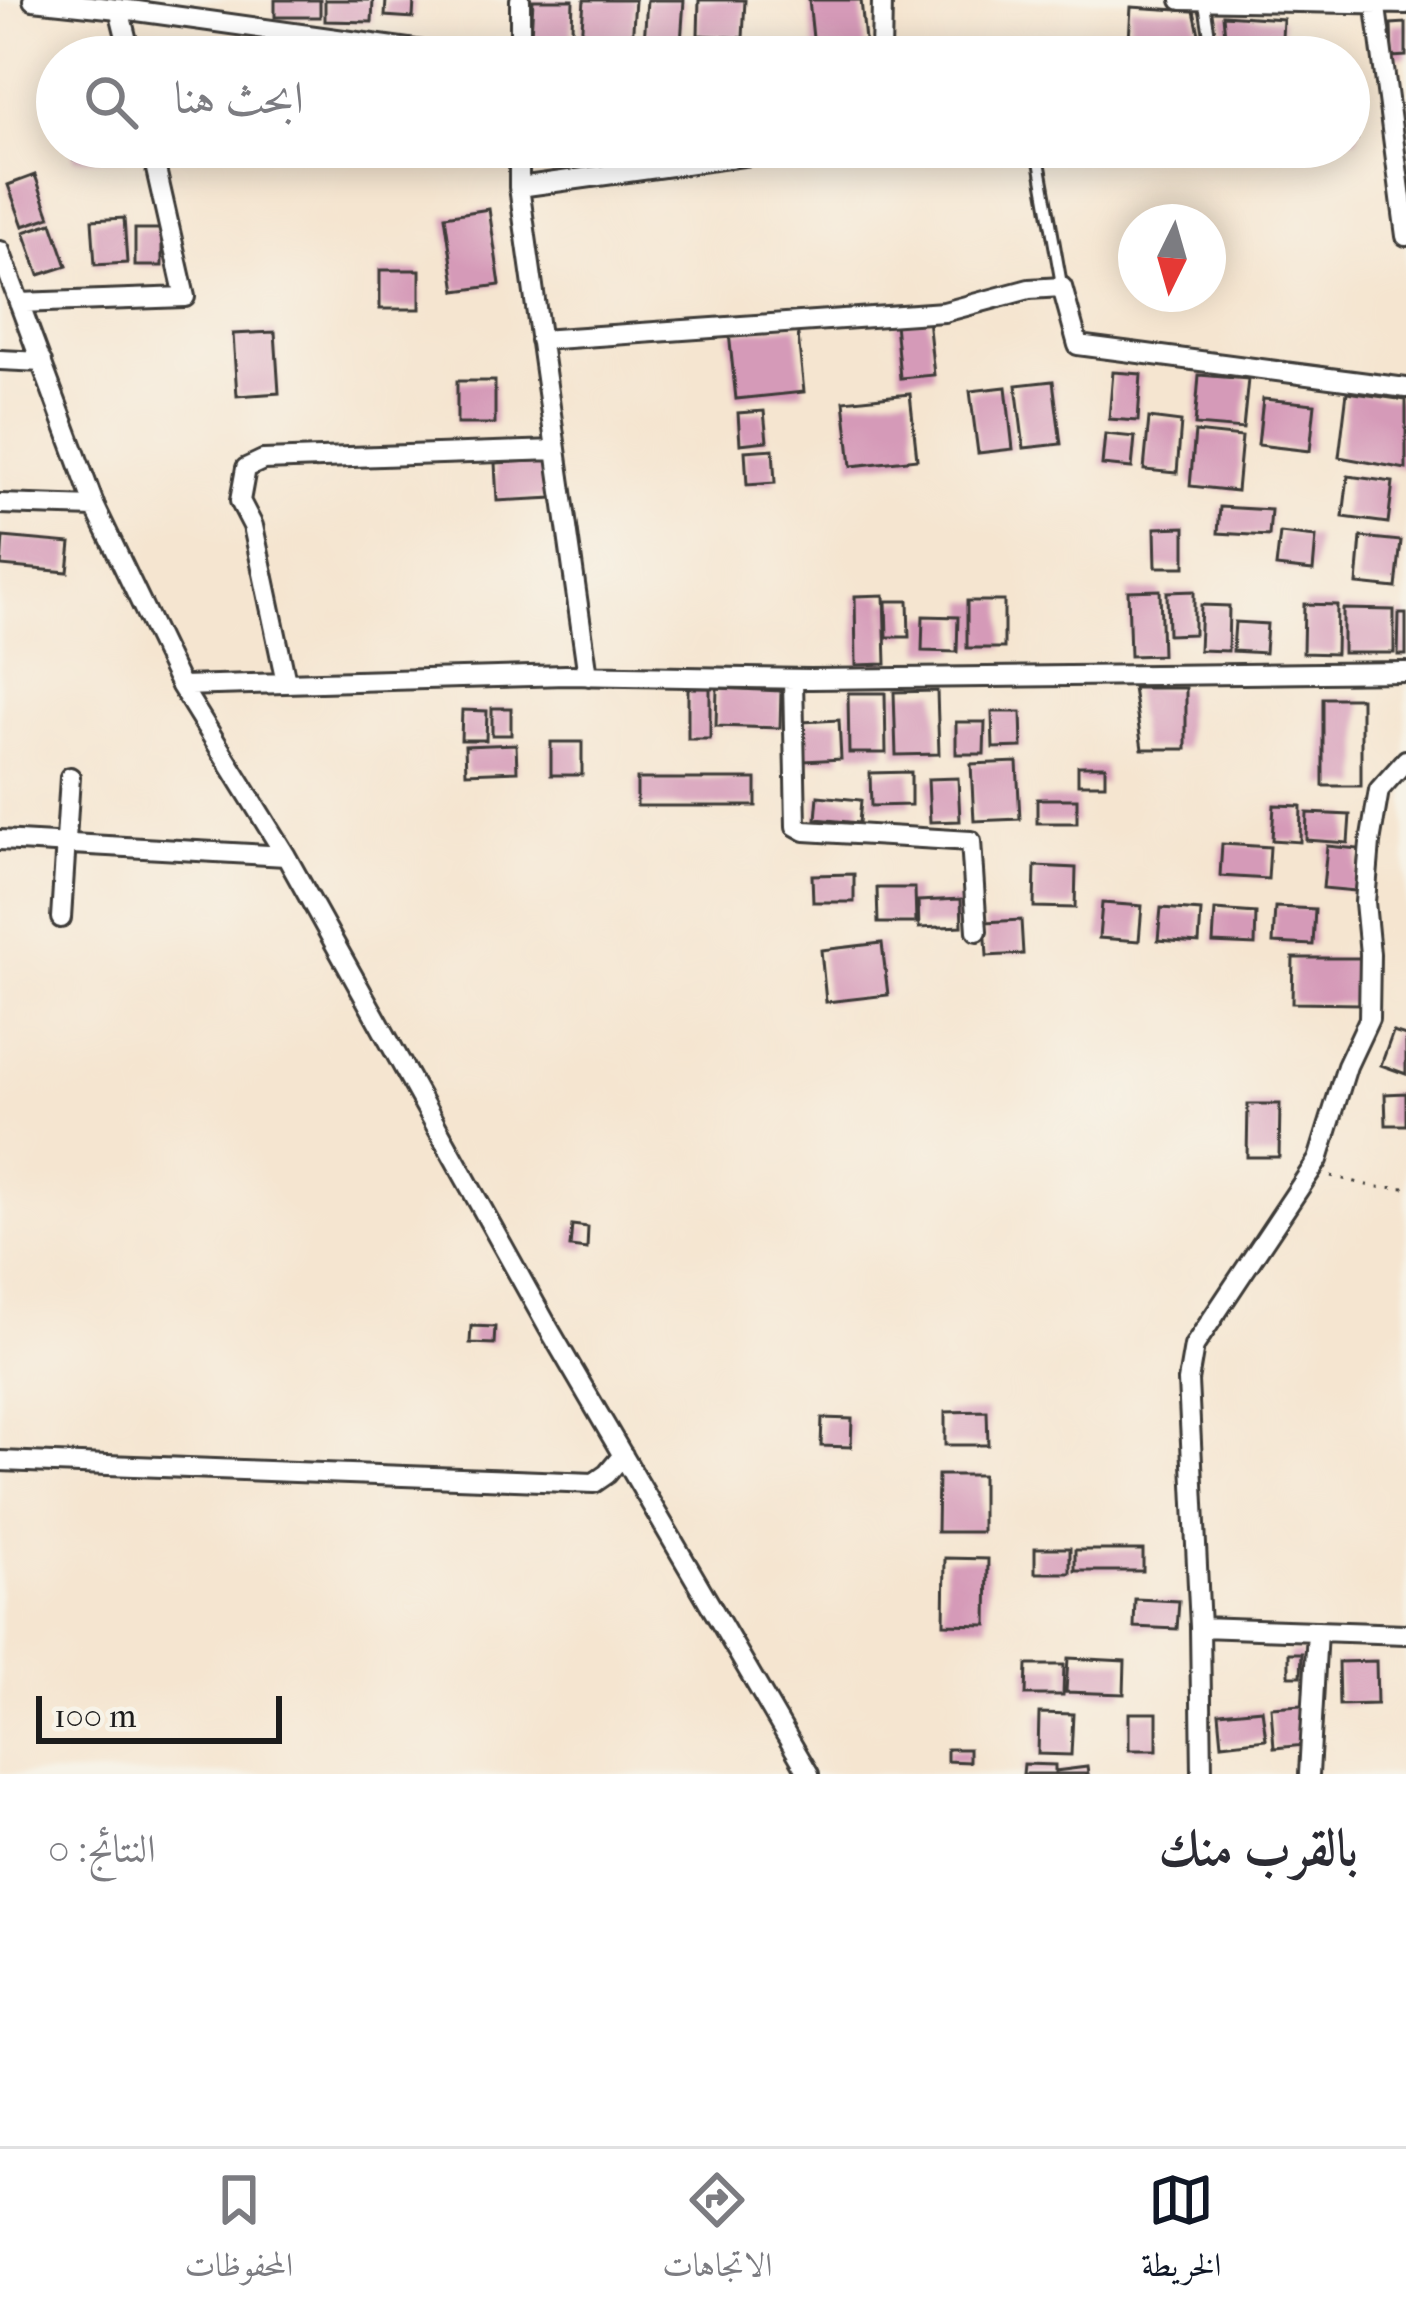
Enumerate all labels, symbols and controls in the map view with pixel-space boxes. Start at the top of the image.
search box [36,36,1370,168]
icon: search [78,69,144,135]
text: ابحث هنا [174,72,304,125]
north arrow [1118,204,1226,312]
scale bar [36,1690,282,1743]
text: 100 m [54,1697,137,1736]
text: بالقرب منك [1159,1818,1358,1878]
text: النتائج: 0 [48,1826,156,1872]
tab: المحفوظات [184,2167,293,2297]
tab: الاتجاهات [662,2167,772,2297]
tab: الخريطة [1141,2167,1222,2297]

